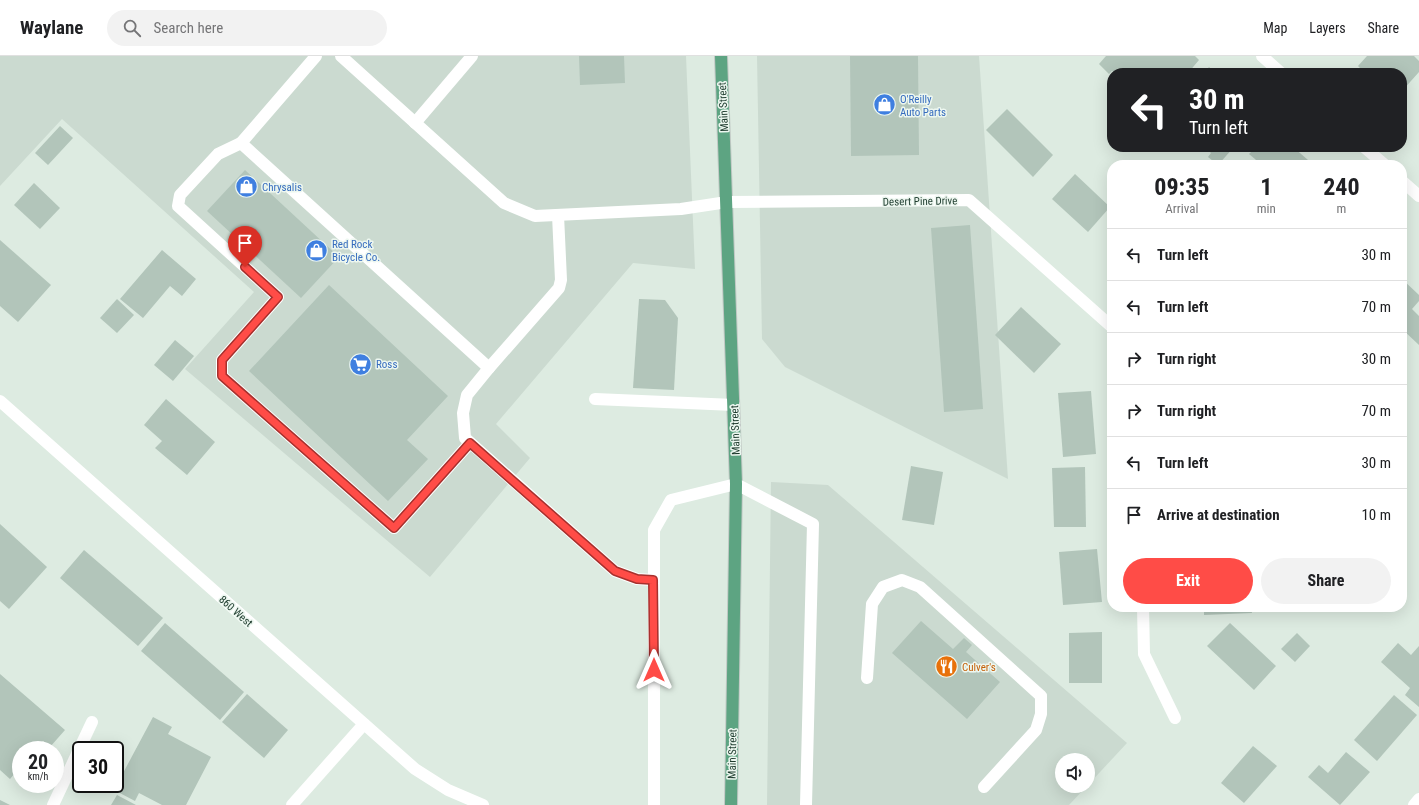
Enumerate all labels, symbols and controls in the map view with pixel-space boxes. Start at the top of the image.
search box [107,10,387,46]
text: Waylane [20,16,83,39]
icon: search [121,17,143,39]
text: Search here [153,19,223,37]
text: Map [1263,20,1287,36]
text: Layers [1309,20,1346,36]
text: Share [1368,20,1399,36]
street label: Main Street [716,82,731,132]
text: 30 m [1189,83,1245,116]
icon: left [1123,84,1175,136]
shop icon: O'Reilly Auto Parts [871,92,897,118]
place label: O'Reilly Auto Parts [900,93,946,119]
text: Turn left [1189,117,1248,138]
text: 09:35 [1154,173,1209,201]
text: 1 [1260,173,1272,201]
text: 240 [1323,173,1360,201]
shop icon: Chrysalis [234,174,260,200]
place label: Chrysalis [262,181,302,194]
street label: Desert Pine Drive [883,194,957,209]
text: Arrival [1165,201,1198,216]
text: min [1257,201,1276,216]
text: m [1337,201,1346,216]
pin [228,226,262,267]
icon: arrive [234,232,256,254]
shop icon: Red Rock Bicycle Co. [303,237,329,263]
place label: Red Rock Bicycle Co. [332,238,380,264]
icon: left [1123,244,1145,266]
text: Turn left [1157,246,1208,264]
text: 30 m [1361,246,1391,264]
icon: left [1123,296,1145,318]
text: Turn left [1157,298,1208,316]
text: 70 m [1361,298,1391,316]
icon: right [1123,348,1145,370]
text: Turn right [1157,350,1216,368]
text: 30 m [1361,350,1391,368]
supermarket icon: Ross [347,351,373,377]
place label: Ross [376,358,397,371]
icon: right [1123,400,1145,422]
text: Turn right [1157,402,1216,420]
text: 70 m [1361,402,1391,420]
street label: Main Street [728,405,743,455]
icon: left [1123,452,1145,474]
text: Turn left [1157,454,1208,472]
text: 30 m [1361,454,1391,472]
icon: arrive [1123,504,1145,526]
text: Arrive at destination [1157,506,1280,524]
text: 10 m [1361,506,1391,524]
button: Exit [1123,558,1253,604]
button: Share [1261,558,1391,604]
street label: 860 West [216,593,255,630]
position arrow [633,649,675,691]
restaurant icon: Culver's [933,654,959,680]
place label: Culver's [962,661,996,674]
street label: Main Street [726,729,739,779]
speed limit sign: 30 [72,741,124,793]
text: 20 [28,750,48,774]
map controls [1055,753,1095,793]
button: sound [1055,753,1095,793]
text: km/h [28,771,48,782]

